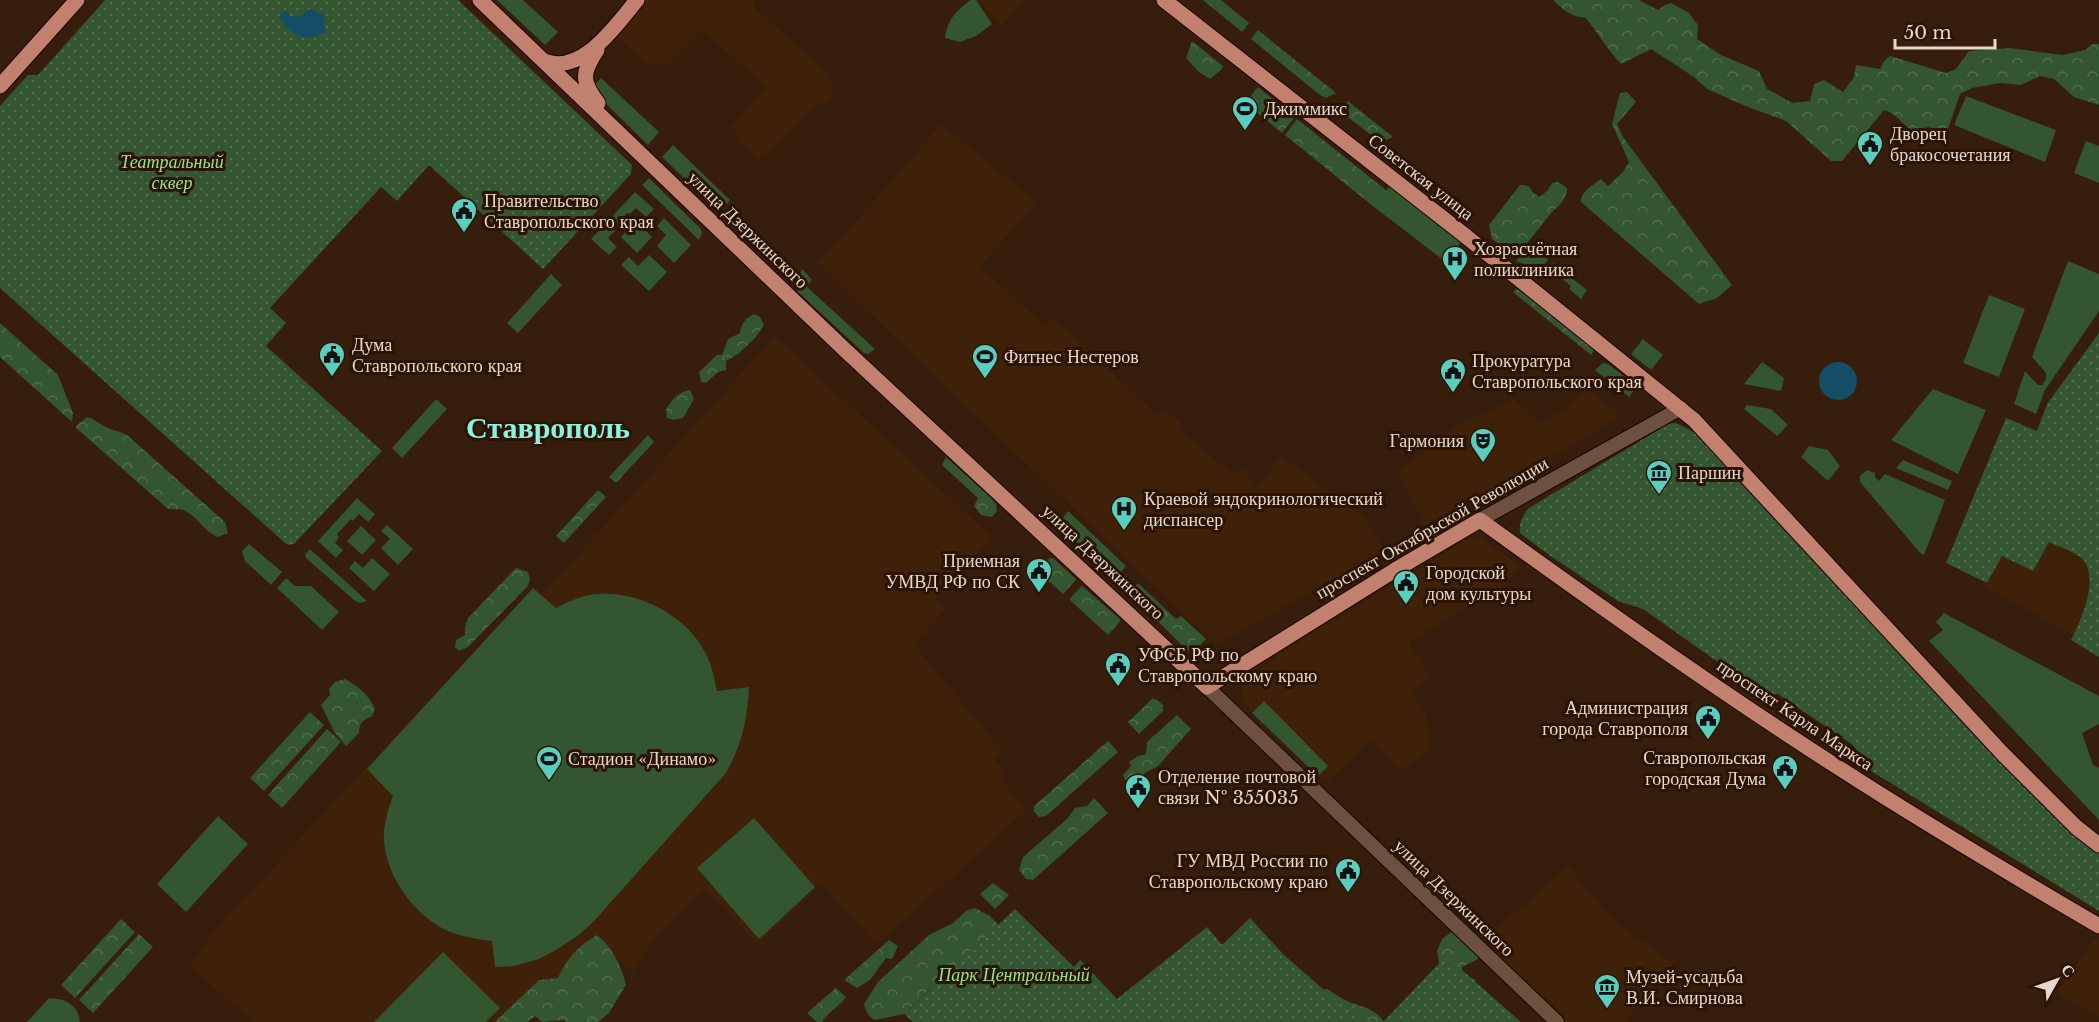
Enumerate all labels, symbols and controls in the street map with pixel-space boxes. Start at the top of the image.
scale bar [1895,12,1996,50]
text: 50 m [1904,22,1952,44]
sports icon: Джиммикс [1230,94,1260,132]
place label: Джиммикс [1264,98,1347,120]
place label: Дворец бракосочетания [1890,123,2011,166]
street label: Советская улица [1364,129,1478,225]
public building icon: Дворец бракосочетания [1855,129,1885,167]
park label: Театральный сквер [120,151,224,194]
street label: улица Дзержинского [683,167,813,293]
place label: Правительство Ставропольского края [484,190,654,233]
public building icon: Правительство Ставропольского края [449,196,479,234]
place label: Хозрасчётная поликлиника [1474,238,1577,281]
hospital icon: Хозрасчётная поликлиника [1440,244,1470,282]
place label: Дума Ставропольского края [352,334,522,377]
public building icon: Дума Ставропольского края [317,340,347,378]
sports icon: Фитнес Нестеров [970,342,1000,380]
place label: Фитнес Нестеров [1004,346,1139,368]
place label: Прокуратура Ставропольского края [1472,350,1642,393]
public building icon: Прокуратура Ставропольского края [1438,356,1468,394]
district label: Ставрополь [466,409,630,446]
theatre icon: Гармония [1468,426,1498,464]
place label: Гармония [1389,430,1464,452]
street label: проспект Октябрьской Революции [1312,452,1553,604]
museum icon: Паршин [1644,458,1674,496]
place label: Паршин [1678,462,1741,484]
place label: Краевой эндокринологический диспансер [1144,488,1383,531]
hospital icon: Краевой эндокринологический диспансер [1109,494,1139,532]
street label: улица Дзержинского [1037,500,1169,624]
place label: Приемная УМВД РФ по СК [886,550,1021,593]
public building icon: Приемная УМВД РФ по СК [1024,556,1054,594]
place label: Городской дом культуры [1426,562,1531,605]
public building icon: Городской дом культуры [1391,568,1421,606]
place label: УФСБ РФ по Ставропольскому краю [1138,644,1317,687]
public building icon: УФСБ РФ по Ставропольскому краю [1103,650,1133,688]
street label: проспект Карла Маркса [1713,655,1877,775]
place label: Администрация города Ставрополя [1542,697,1688,740]
public building icon: Администрация города Ставрополя [1693,703,1723,741]
sports icon: Стадион «Динамо» [534,744,564,782]
place label: Ставропольская городская Дума [1643,747,1766,790]
place label: Стадион «Динамо» [568,748,716,770]
public building icon: Ставропольская городская Дума [1770,753,1800,791]
place label: Отделение почтовой связи № 355035 [1158,766,1316,809]
public building icon: Отделение почтовой связи № 355035 [1123,772,1153,810]
street label: улица Дзержинского [1389,835,1519,961]
place label: ГУ МВД России по Ставропольскому краю [1149,850,1328,893]
public building icon: ГУ МВД России по Ставропольскому краю [1333,856,1363,894]
north arrow [2027,950,2087,1010]
text: С [2057,960,2080,981]
park label: Парк Центральный [937,964,1090,986]
place label: Музей-усадьба В.И. Смирнова [1626,966,1743,1009]
museum icon: Музей-усадьба В.И. Смирнова [1592,972,1622,1010]

